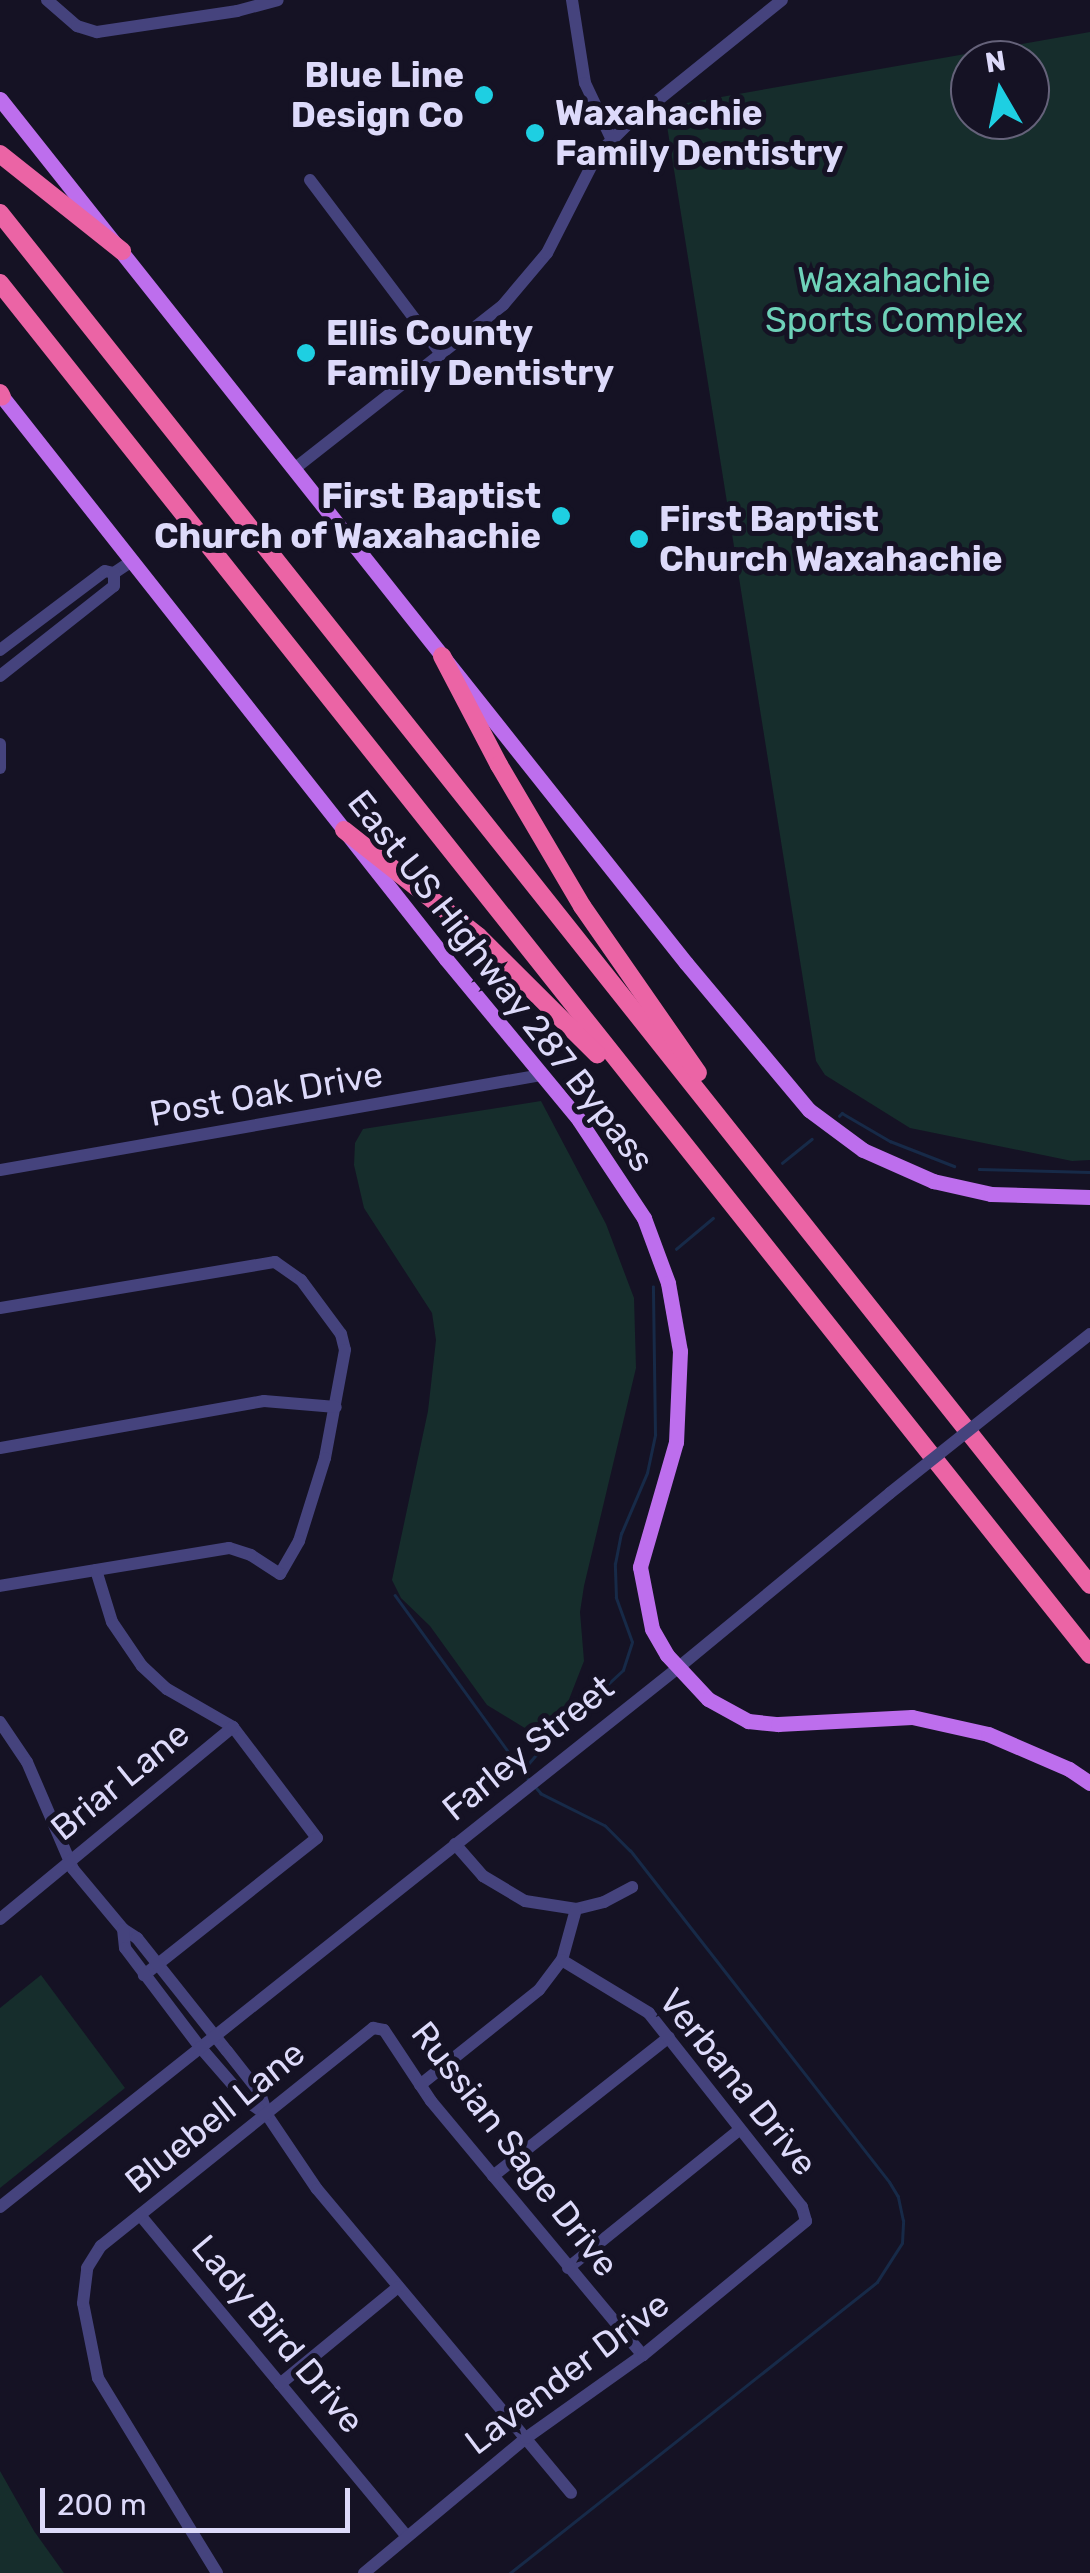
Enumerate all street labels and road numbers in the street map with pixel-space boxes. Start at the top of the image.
street label: East US Highway 287 Bypass [339,782,663,1180]
street label: Post Oak Drive [146,1053,386,1135]
street label: Farley Street [434,1666,622,1830]
street label: Briar Lane [42,1712,198,1850]
street label: Verbana Drive [650,1980,826,2184]
street label: Russian Sage Drive [403,2013,627,2285]
street label: Bluebell Lane [117,2032,313,2202]
street label: Lady Bird Drive [183,2226,373,2442]
street label: Lavender Drive [457,2283,677,2463]

